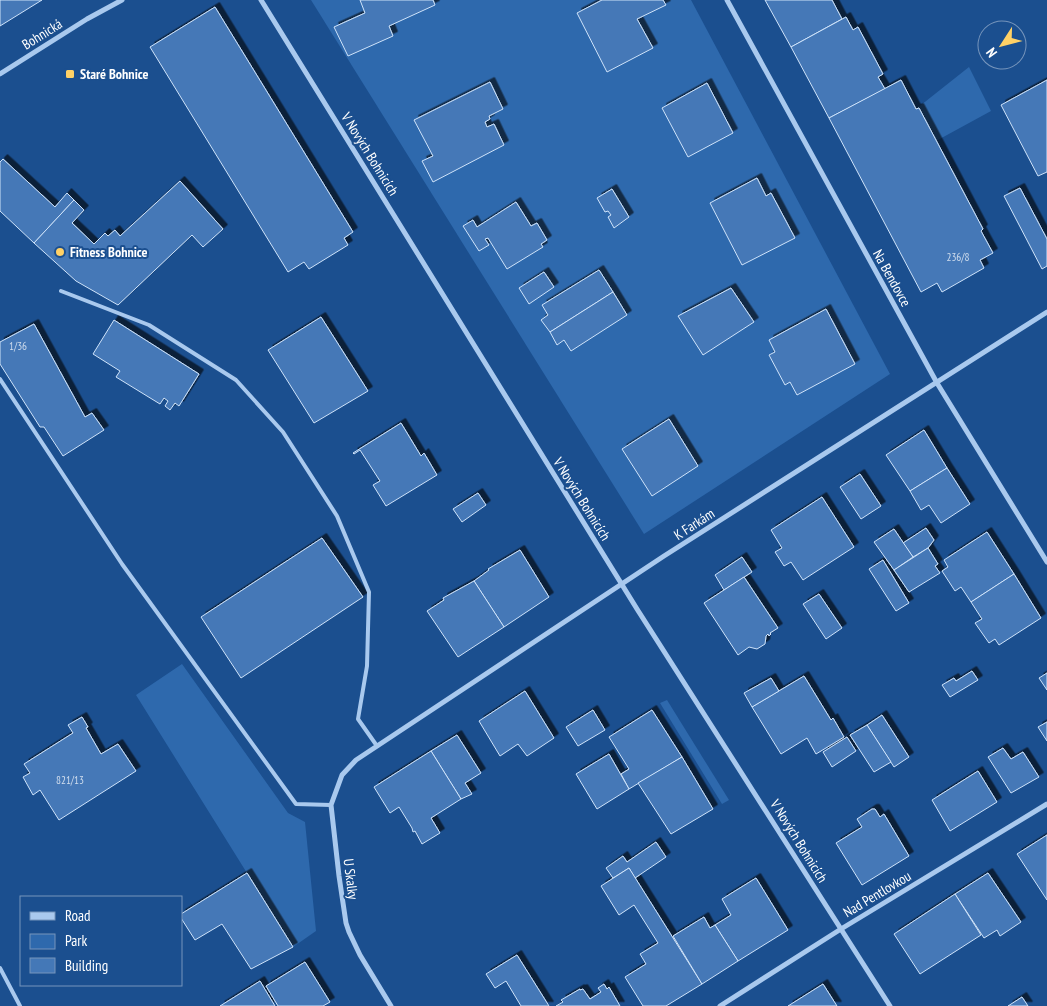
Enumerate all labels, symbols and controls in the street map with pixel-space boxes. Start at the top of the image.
street label: Bohnická [19,15,65,53]
north arrow [977,20,1027,70]
text: N [982,44,1001,61]
place label: Staré Bohnice [80,65,149,83]
marker: Staré Bohnice [64,68,76,80]
street label: V Nových Bohnicích [337,108,403,199]
place label: Fitness Bohnice [70,243,148,261]
marker: Fitness Bohnice [54,246,66,258]
street label: Na Bendovce [869,246,915,310]
house number: 236/8 [946,250,970,264]
house number: 1/36 [9,339,27,353]
street label: V Nových Bohnicích [549,453,615,544]
street label: K Farkám [670,504,718,544]
house number: 821/13 [56,773,84,787]
street label: V Nových Bohnicích [766,795,832,886]
street label: U Skalky [340,857,363,901]
street label: Nad Pentlovkou [840,867,914,921]
legend [20,896,182,986]
text: Road [65,906,91,925]
text: Park [65,931,87,950]
text: Building [65,956,108,975]

